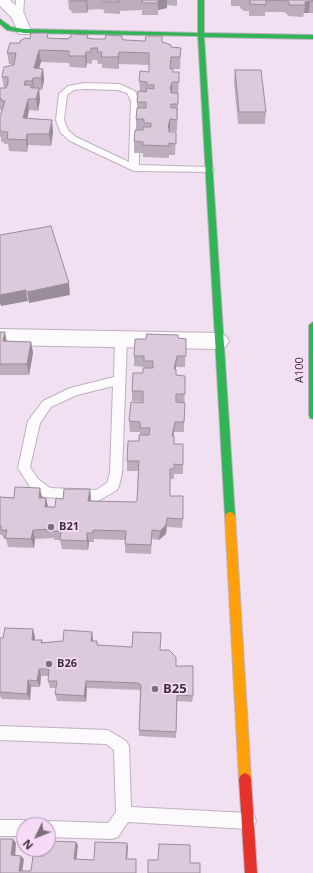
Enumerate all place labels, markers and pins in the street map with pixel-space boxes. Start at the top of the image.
place label: B21 [59,520,79,534]
marker: B21 [46,522,56,532]
place label: B26 [57,657,77,671]
marker: B26 [44,659,54,669]
place label: B25 [163,681,187,697]
marker: B25 [150,684,160,694]

